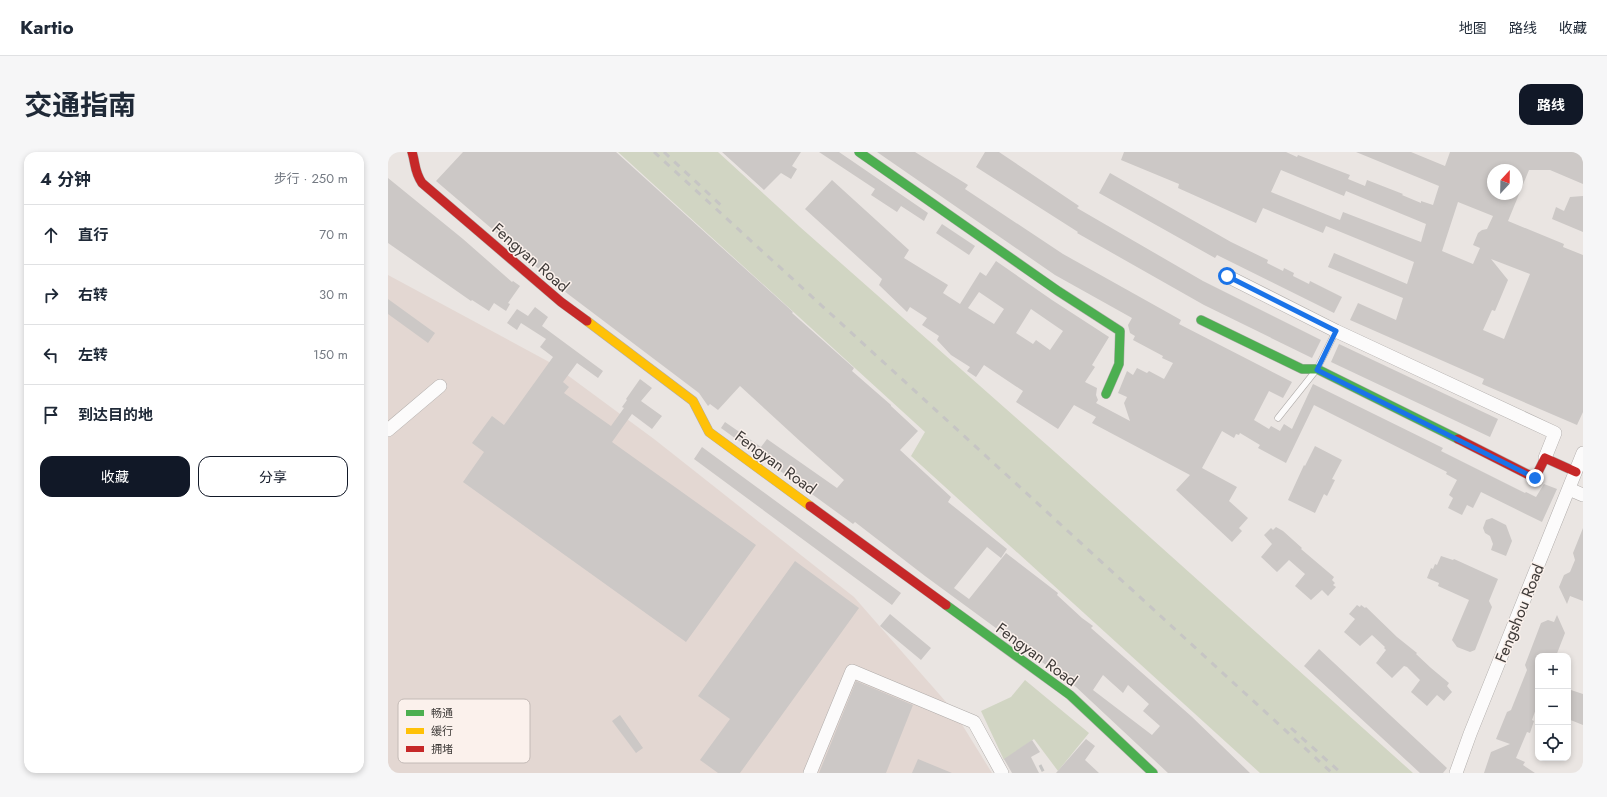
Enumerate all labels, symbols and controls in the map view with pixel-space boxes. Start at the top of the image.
text: Kartio [20,14,74,41]
text: 地图 [1459,18,1487,38]
text: 路线 [1509,18,1537,38]
text: 收藏 [1559,18,1587,38]
button: 路线 [1519,84,1583,125]
text: 交通指南 [24,85,136,126]
north arrow [1487,164,1523,200]
text: 4 分钟 [40,167,91,191]
text: 步行 · 250 m [274,169,348,188]
street label: Fengyan Road [487,217,574,297]
icon: ahead [40,224,62,246]
text: 直行 [78,224,108,246]
text: 70 m [319,225,348,244]
route start [1218,267,1236,285]
icon: right [40,284,62,306]
text: 右转 [78,284,108,306]
text: 30 m [319,285,348,304]
icon: left [40,344,62,366]
text: 左转 [78,344,108,366]
text: 150 m [313,345,348,364]
icon: arrive [40,404,62,426]
text: 到达目的地 [78,404,153,426]
street label: Fengyan Road [730,425,821,500]
button: 收藏 [40,456,190,497]
button: 分享 [198,456,348,497]
route end [1526,469,1544,487]
street label: Fengshou Road [1489,560,1550,666]
street label: Fengyan Road [991,617,1082,692]
map controls [1535,653,1571,761]
button: + [1535,653,1571,689]
button: − [1535,689,1571,725]
legend [398,699,530,763]
text: 畅通 [431,705,453,721]
text: 缓行 [431,723,453,739]
button: locate [1535,725,1571,761]
text: 拥堵 [431,741,453,757]

